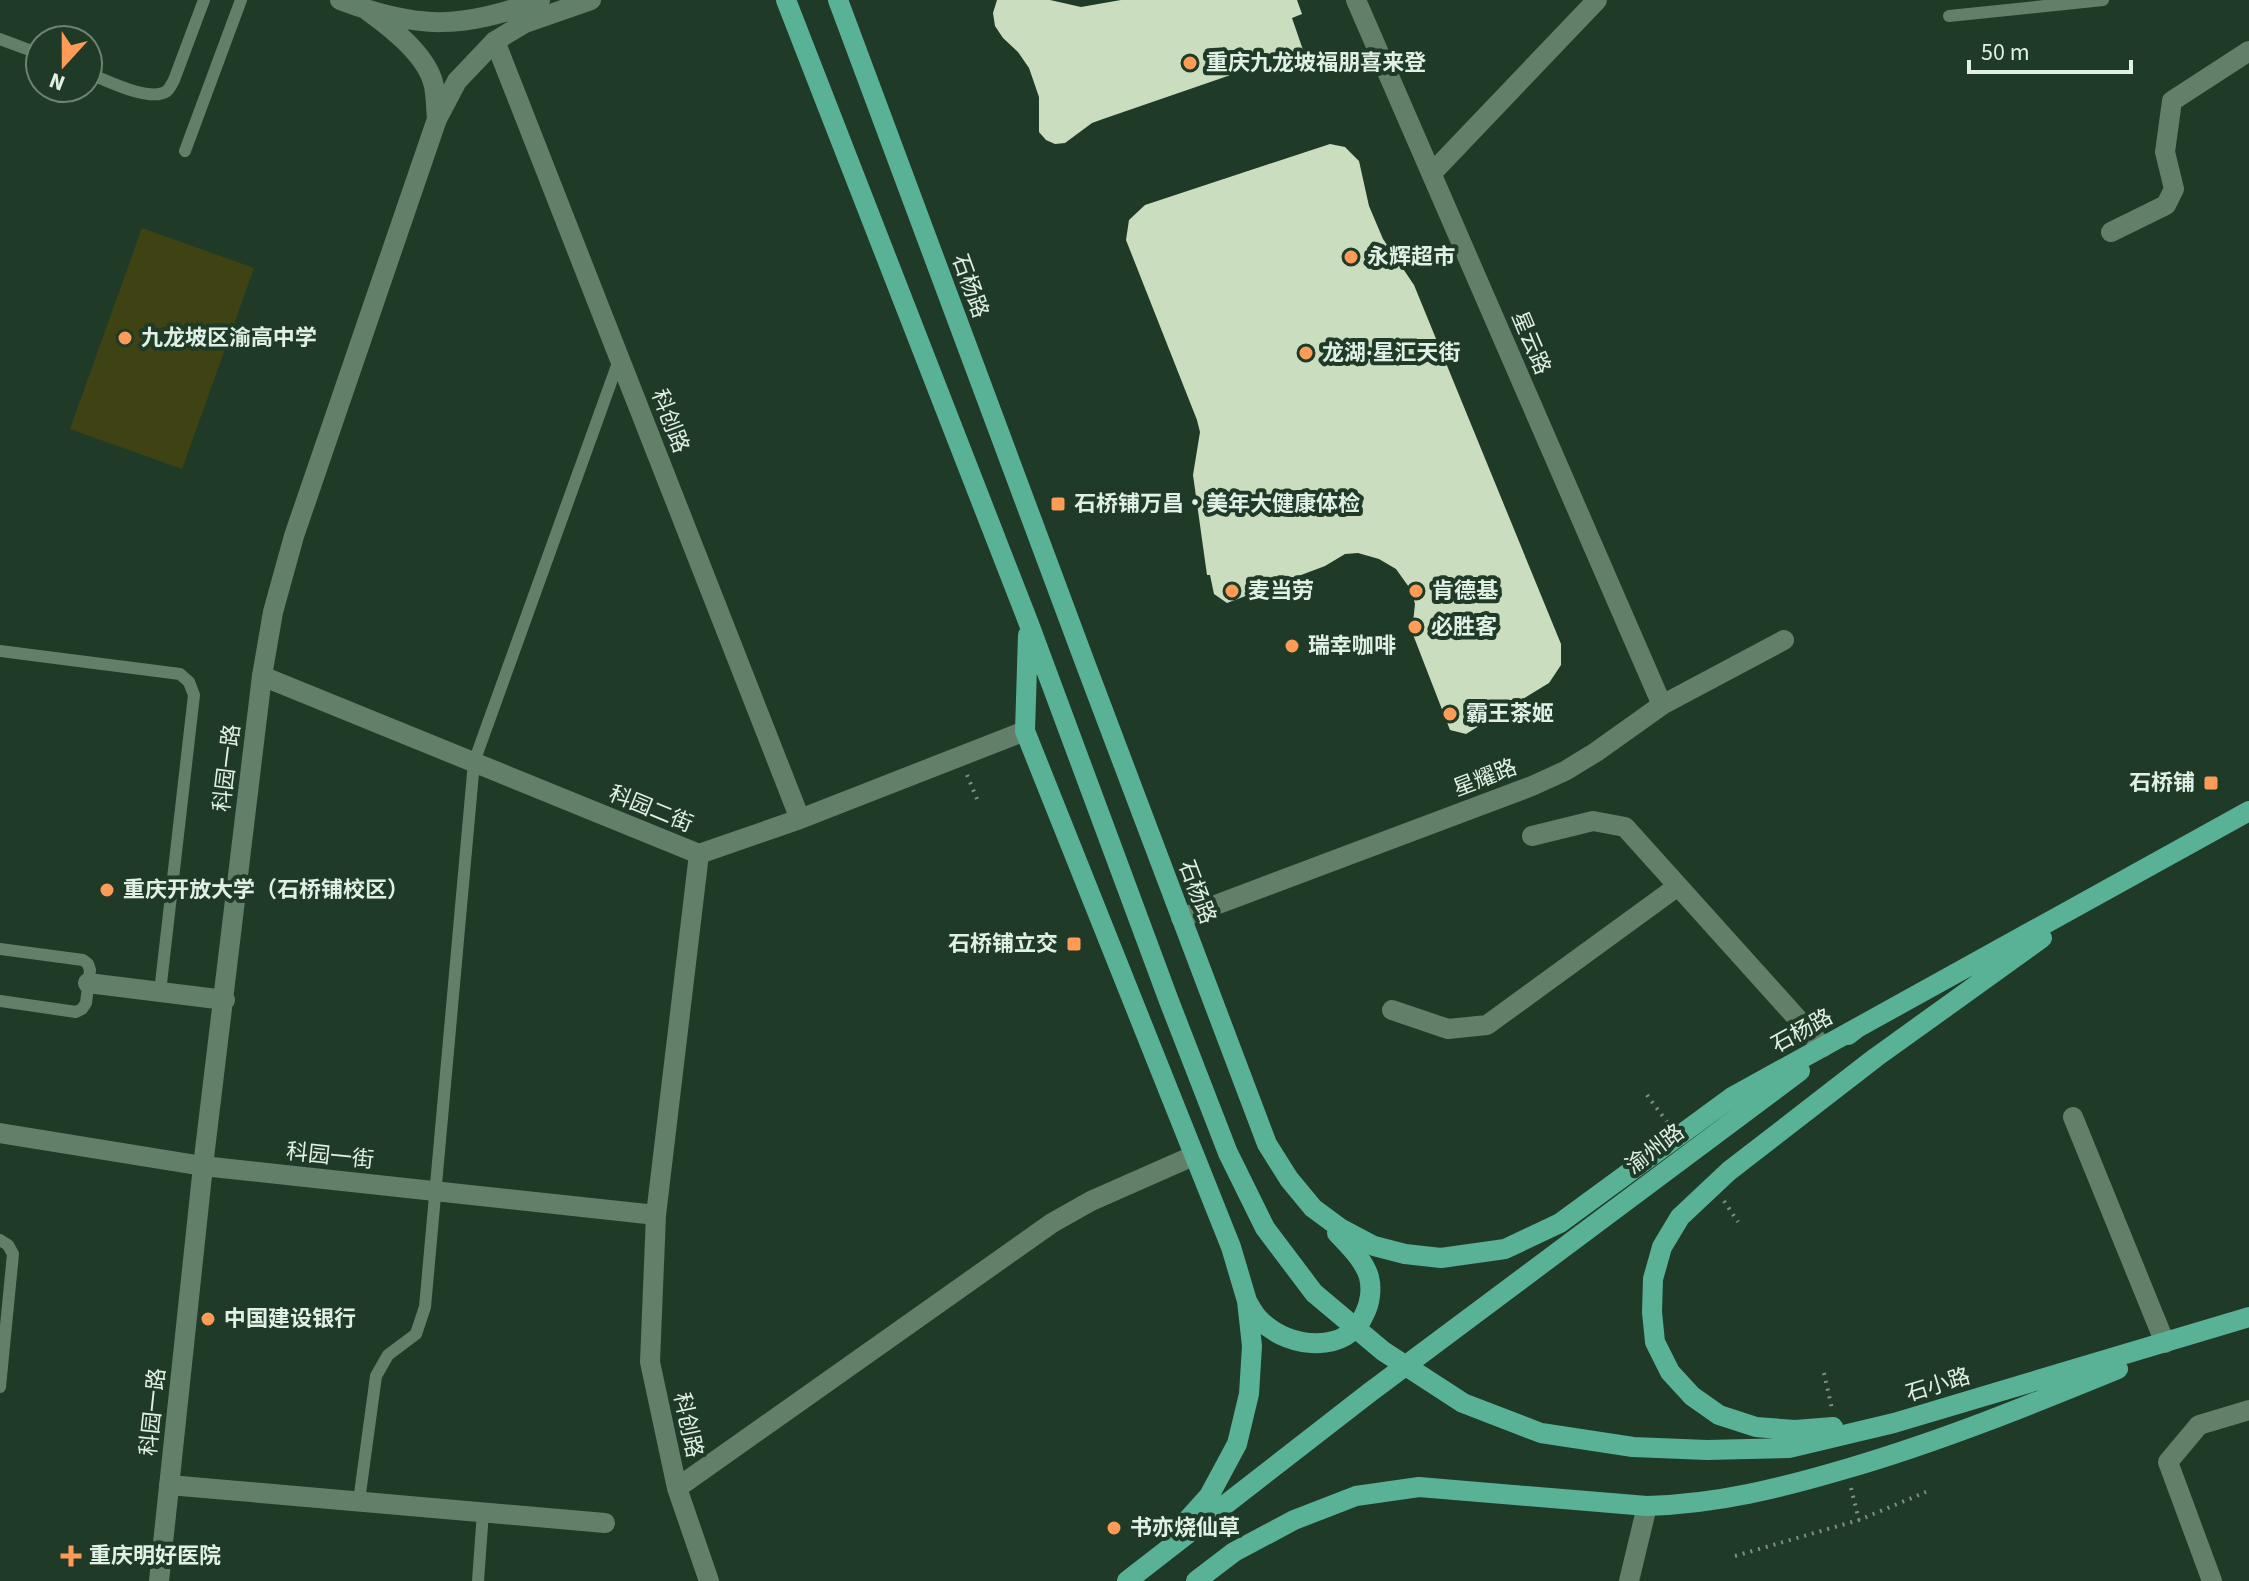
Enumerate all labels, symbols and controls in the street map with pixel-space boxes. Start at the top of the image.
north arrow [24,24,104,104]
scale bar [1969,24,2131,74]
text: 50 m [1981,35,2030,70]
place label: 重庆九龙坡福朋喜来登 [1206,47,1426,79]
marker: 重庆九龙坡福朋喜来登 [1181,54,1199,72]
text: N [45,64,70,99]
place label: 永辉超市 [1367,241,1455,273]
marker: 永辉超市 [1342,248,1360,266]
street label: 石杨路 [944,250,996,322]
street label: 星云路 [1503,306,1559,380]
place label: 九龙坡区渝高中学 [141,322,317,354]
marker: 九龙坡区渝高中学 [116,329,134,347]
place label: 龙湖·星汇天街 [1322,337,1461,369]
marker: 龙湖·星汇天街 [1297,344,1315,362]
street label: 科创路 [643,384,697,458]
place label: 石桥铺万昌‧美年大健康体检 [1074,488,1360,520]
marker: 石桥铺万昌‧美年大健康体检 [1049,495,1067,513]
place label: 麦当劳 [1248,575,1314,607]
place label: 肯德基 [1432,575,1498,607]
marker: 麦当劳 [1223,582,1241,600]
marker: 肯德基 [1407,582,1425,600]
place label: 必胜客 [1431,611,1497,643]
marker: 必胜客 [1406,618,1424,636]
place label: 瑞幸咖啡 [1308,630,1396,662]
marker: 瑞幸咖啡 [1283,637,1301,655]
place label: 霸王茶姬 [1466,698,1554,730]
marker: 霸王茶姬 [1441,705,1459,723]
street label: 科园一路 [206,722,248,814]
street label: 星耀路 [1448,751,1522,805]
place label: 石桥铺 [2129,767,2195,799]
marker: 石桥铺 [2202,774,2220,792]
street label: 科园二街 [604,778,698,840]
street label: 石杨路 [1170,855,1224,929]
place label: 重庆开放大学（石桥铺校区） [123,874,409,906]
marker: 重庆开放大学（石桥铺校区） [98,881,116,899]
place label: 石桥铺立交 [948,928,1058,960]
marker: 石桥铺立交 [1065,935,1083,953]
street label: 石杨路 [1765,1001,1839,1061]
street label: 渝州路 [1619,1116,1691,1182]
street label: 科园一街 [285,1135,375,1177]
place label: 中国建设银行 [224,1303,356,1335]
marker: 中国建设银行 [199,1310,217,1328]
street label: 石小路 [1902,1360,1974,1410]
street label: 科园一路 [132,1367,174,1457]
street label: 科创路 [665,1389,711,1461]
place label: 书亦烧仙草 [1130,1512,1240,1544]
marker: 书亦烧仙草 [1105,1519,1123,1537]
place label: 重庆明好医院 [89,1540,221,1572]
marker: 重庆明好医院 [60,1545,82,1567]

